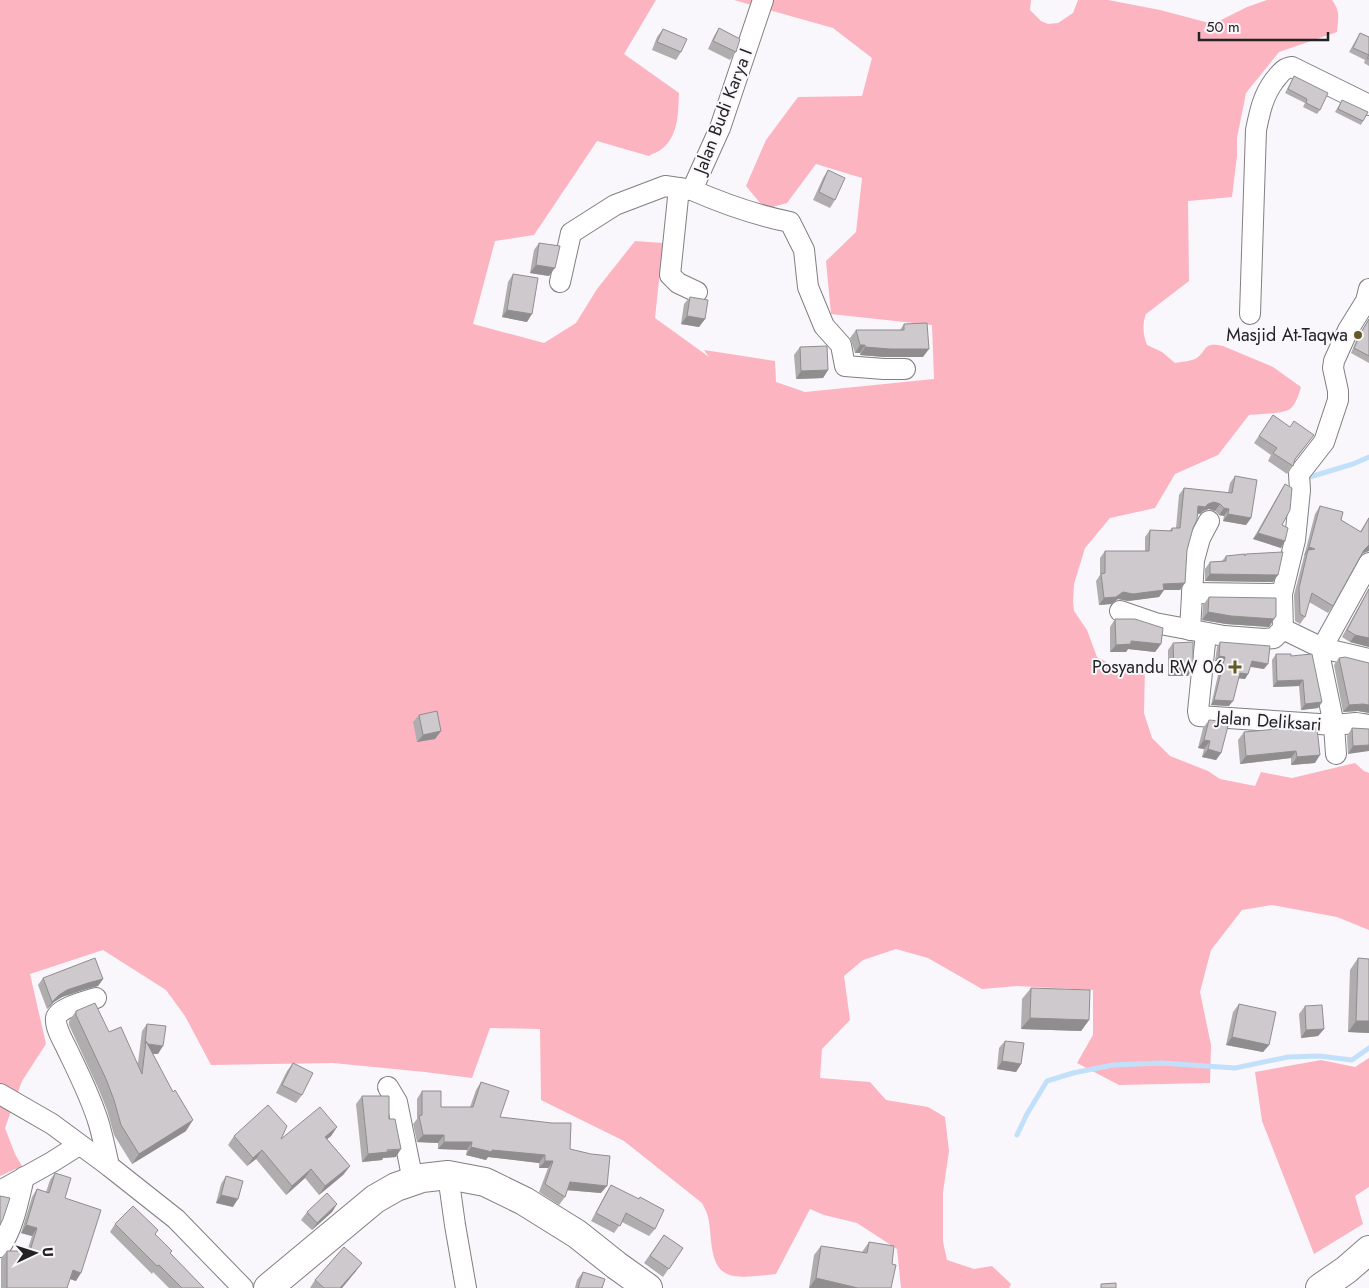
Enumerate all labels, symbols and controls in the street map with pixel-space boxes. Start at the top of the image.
scale bar [1199,10,1328,42]
text: 50 m [1206,16,1240,38]
street label: Jalan Budi Karya I [686,45,759,179]
place label: Masjid At-Taqwa [1226,322,1348,348]
marker: Masjid At-Taqwa [1352,329,1364,341]
place label: Posyandu RW 06 [1092,654,1224,680]
marker: Posyandu RW 06 [1228,660,1242,674]
street label: Jalan Deliksari [1213,704,1323,738]
north arrow [10,1228,60,1278]
text: U [38,1246,58,1258]

